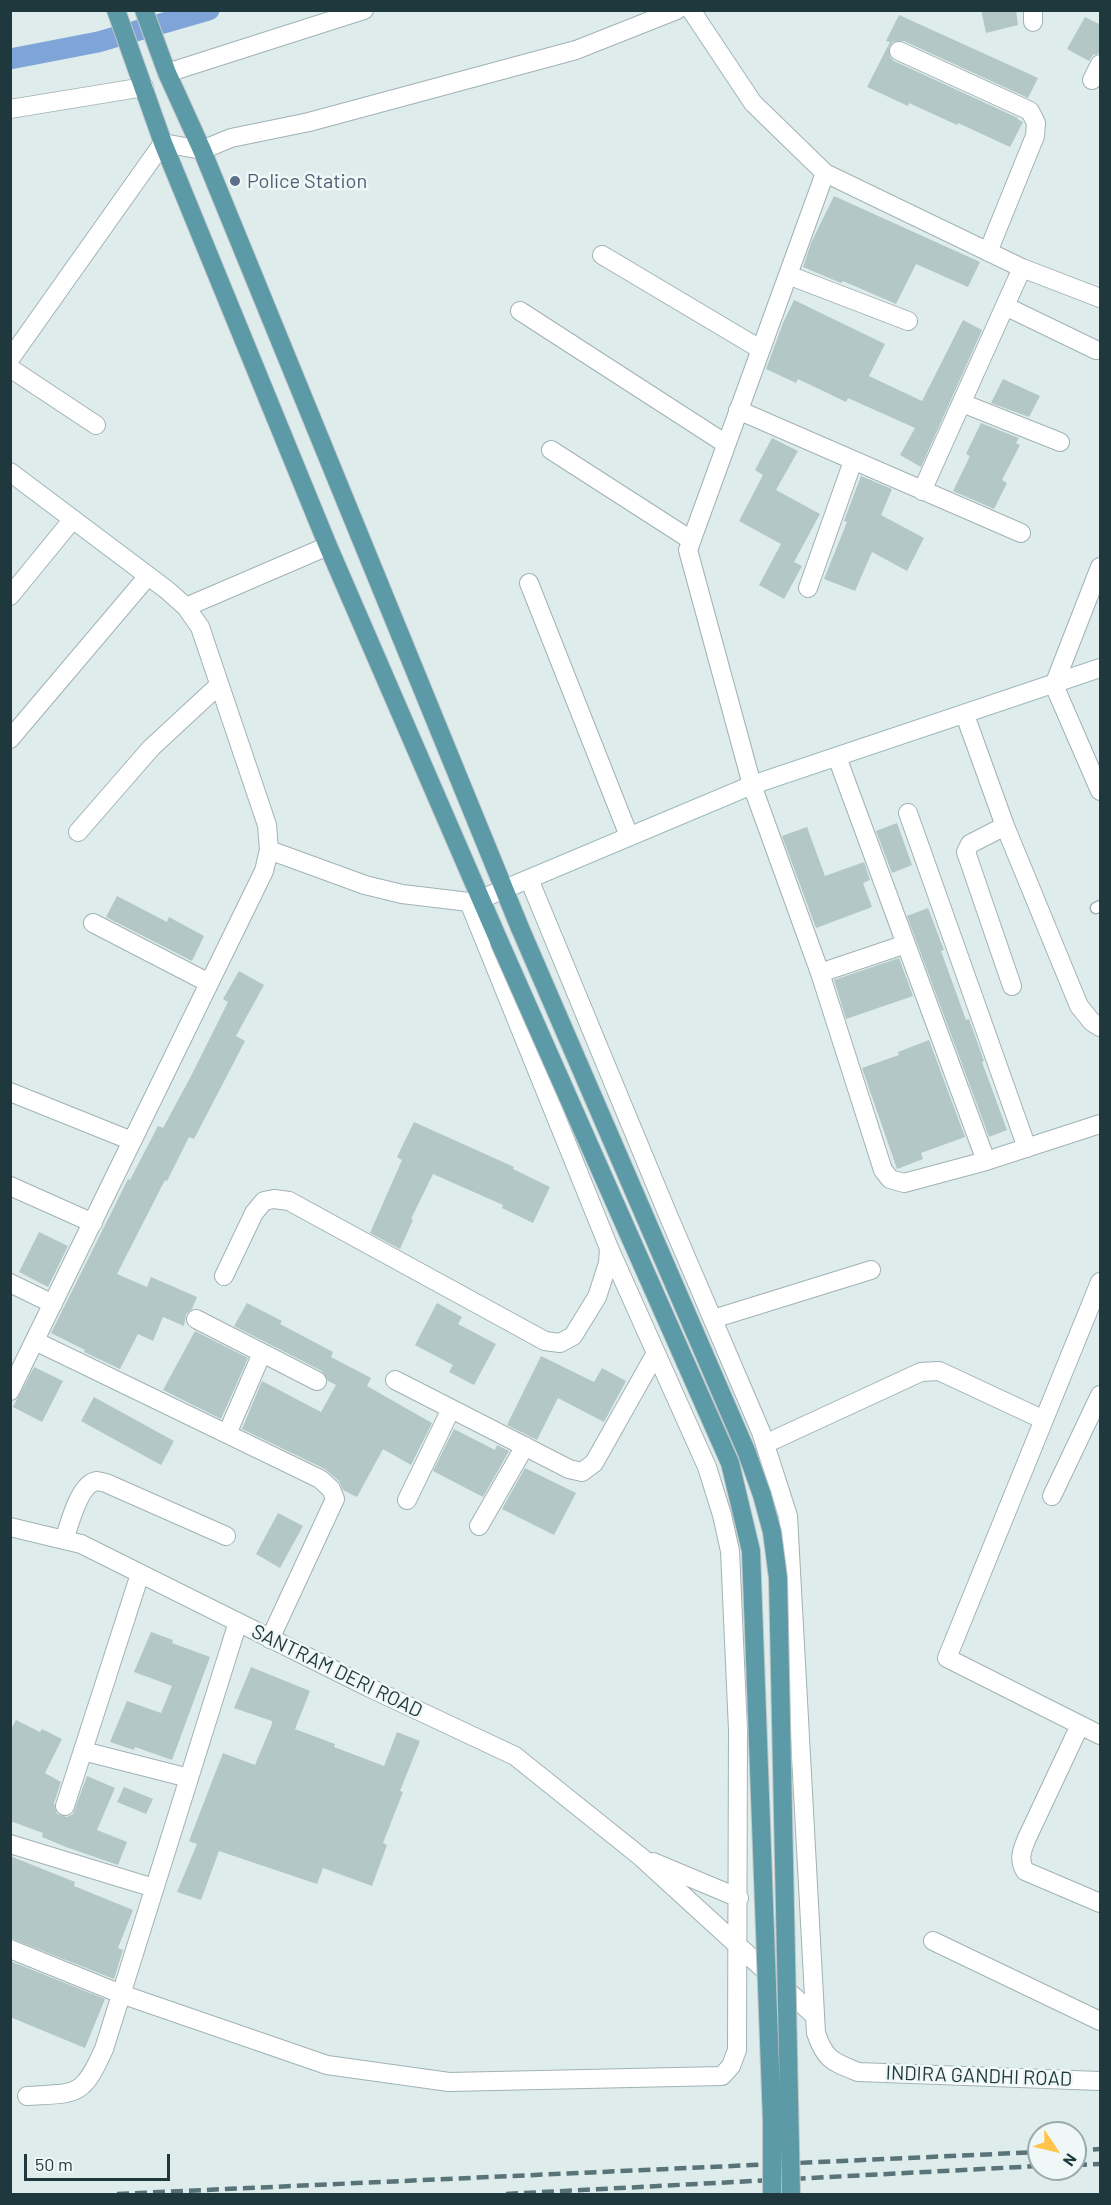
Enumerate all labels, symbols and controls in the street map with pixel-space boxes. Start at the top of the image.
place label: Police Station [247,169,367,193]
marker: Police Station [228,174,242,188]
street label: SANTRAM DERI ROAD [248,1619,426,1723]
street label: INDIRA GANDHI ROAD [885,2061,1073,2091]
north arrow [1027,2121,1087,2181]
scale bar [27,2142,172,2180]
text: N [1060,2151,1081,2170]
text: 50 m [35,2153,73,2175]

